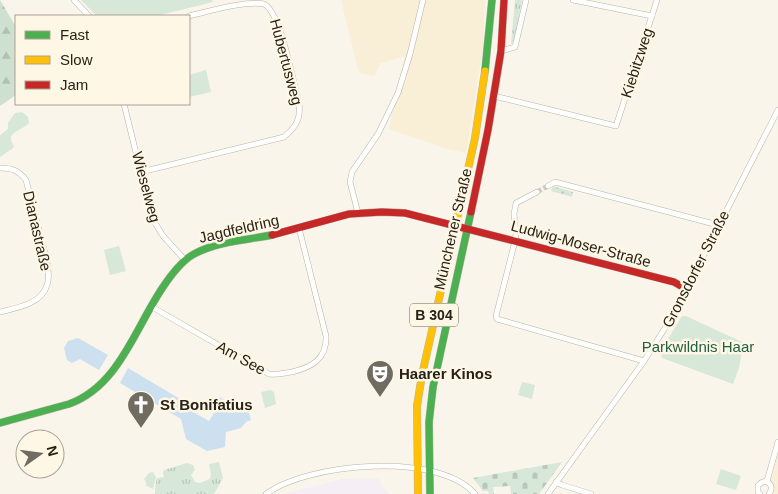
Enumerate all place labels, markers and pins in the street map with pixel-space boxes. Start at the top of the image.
theatre icon: Haarer Kinos [365,359,395,398]
place label: Haarer Kinos [399,365,492,382]
church icon: St Bonifatius [126,390,156,429]
place label: St Bonifatius [160,396,253,413]

